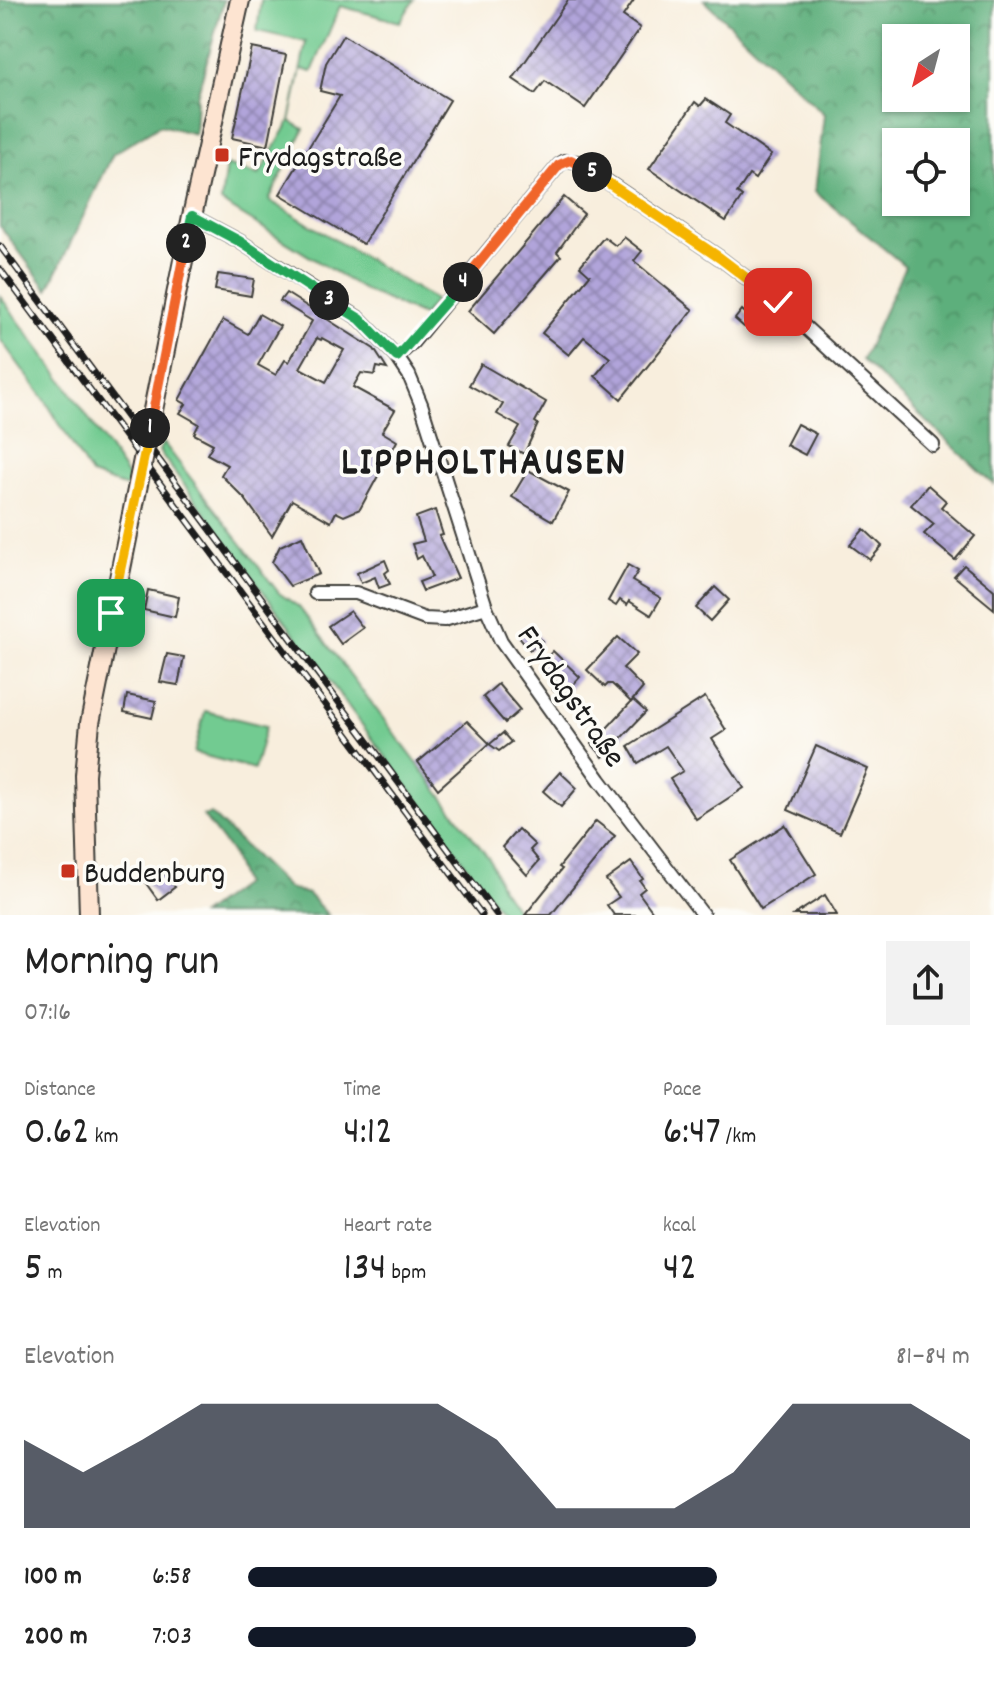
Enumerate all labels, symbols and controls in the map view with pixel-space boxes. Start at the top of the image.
north arrow [882,24,970,112]
map controls [882,24,970,216]
button: locate [882,128,970,216]
place label: Frydagstraße [238,137,403,183]
marker: Frydagstraße [213,146,231,164]
pin: 5 [572,152,612,192]
text: 5 [587,156,597,187]
pin: 2 [166,223,206,263]
text: 2 [181,227,191,258]
pin: 4 [443,262,483,302]
text: 4 [458,266,468,297]
pin [744,268,812,336]
pin: 3 [309,280,349,320]
icon: check [756,280,800,324]
text: 3 [324,284,334,315]
pin: 1 [130,408,170,448]
text: 1 [148,412,152,443]
district label: LIPPHOLTHAUSEN [341,437,627,494]
pin [77,579,145,647]
icon: arrive [89,591,133,635]
street label: Frydagstraße [503,617,635,778]
place label: Buddenburg [84,853,225,899]
marker: Buddenburg [59,862,77,880]
text: Morning run [24,933,219,996]
button: share [886,941,970,1025]
text: 07:16 [24,995,71,1032]
text: Distance [24,1075,96,1106]
text: Time [343,1075,381,1106]
text: Pace [663,1075,702,1106]
text: 0.62 [24,1106,90,1163]
text: 4:12 [343,1106,393,1163]
text: 6:47 [663,1106,721,1163]
text: km [90,1122,119,1153]
text: /km [721,1122,756,1153]
text: Elevation [24,1211,101,1242]
text: Heart rate [343,1211,432,1242]
text: kcal [663,1211,696,1242]
text: 5 [24,1242,43,1299]
text: 134 [343,1242,386,1299]
text: 42 [663,1242,697,1299]
text: m [43,1258,63,1289]
text: bpm [386,1258,426,1289]
text: Elevation [24,1339,114,1376]
text: 81–84 m [896,1339,970,1376]
text: 100 m [24,1559,82,1596]
text: 6:58 [152,1559,192,1596]
text: 200 m [24,1619,88,1656]
text: 7:03 [152,1619,192,1656]

